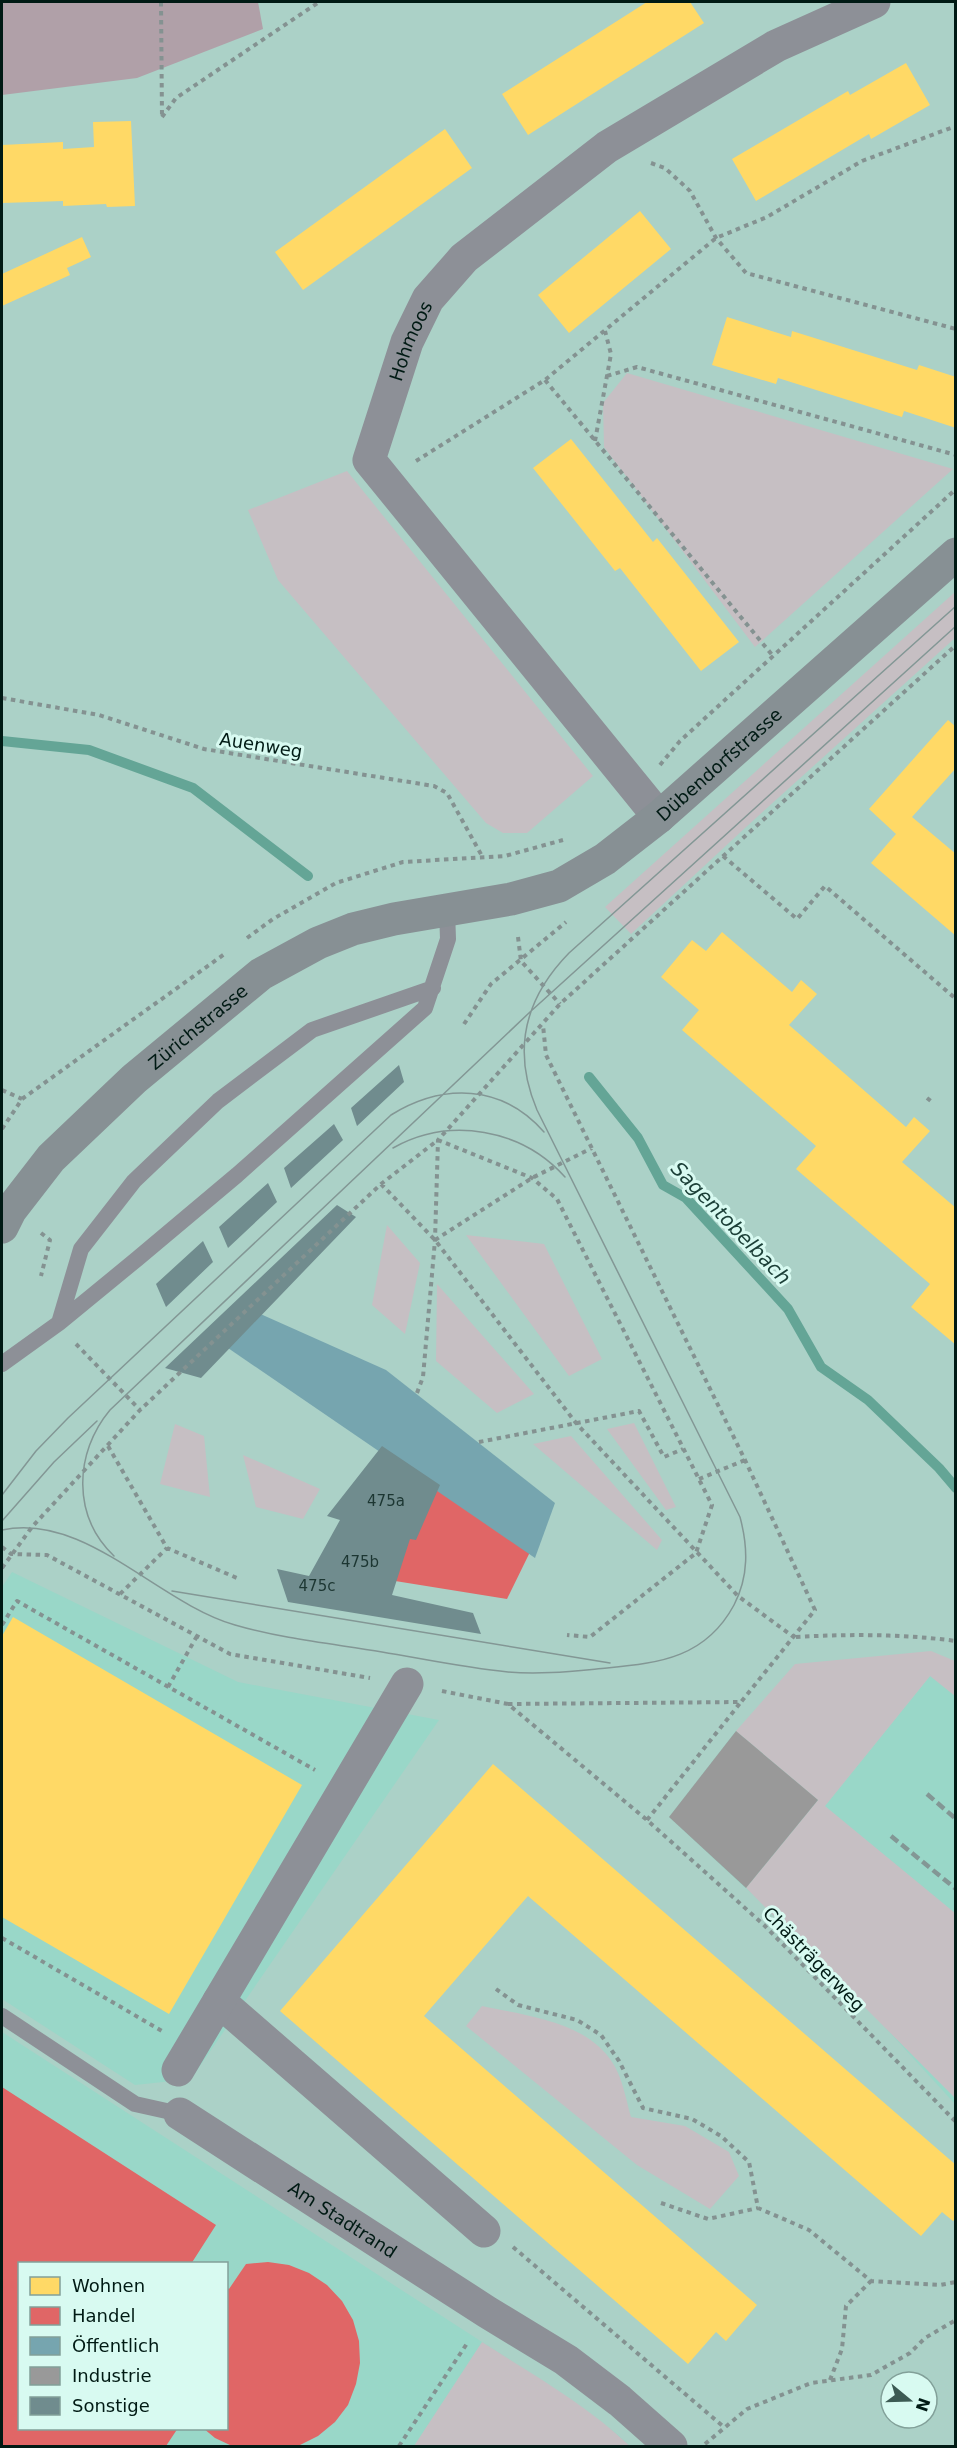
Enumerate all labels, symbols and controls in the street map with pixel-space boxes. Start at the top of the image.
street label: Hohmoos [385,297,436,384]
street label: Dübendorfstrasse [652,703,786,825]
street label: Auenweg [218,728,304,762]
street label: Zürichstrasse [144,979,251,1073]
water label: Sagentobelbach [666,1156,796,1290]
house number: 475a [367,1492,405,1510]
house number: 475b [341,1553,379,1571]
house number: 475c [299,1577,335,1595]
street label: Chästrägerweg [759,1902,869,2016]
street label: Am Stadtrand [285,2176,401,2262]
legend [18,2262,228,2430]
text: Wohnen [72,2275,145,2296]
text: Handel [72,2305,135,2326]
text: Öffentlich [72,2335,159,2356]
text: Industrie [72,2365,151,2386]
north arrow [879,2370,939,2430]
text: Sonstige [72,2395,150,2416]
text: N [912,2395,934,2414]

